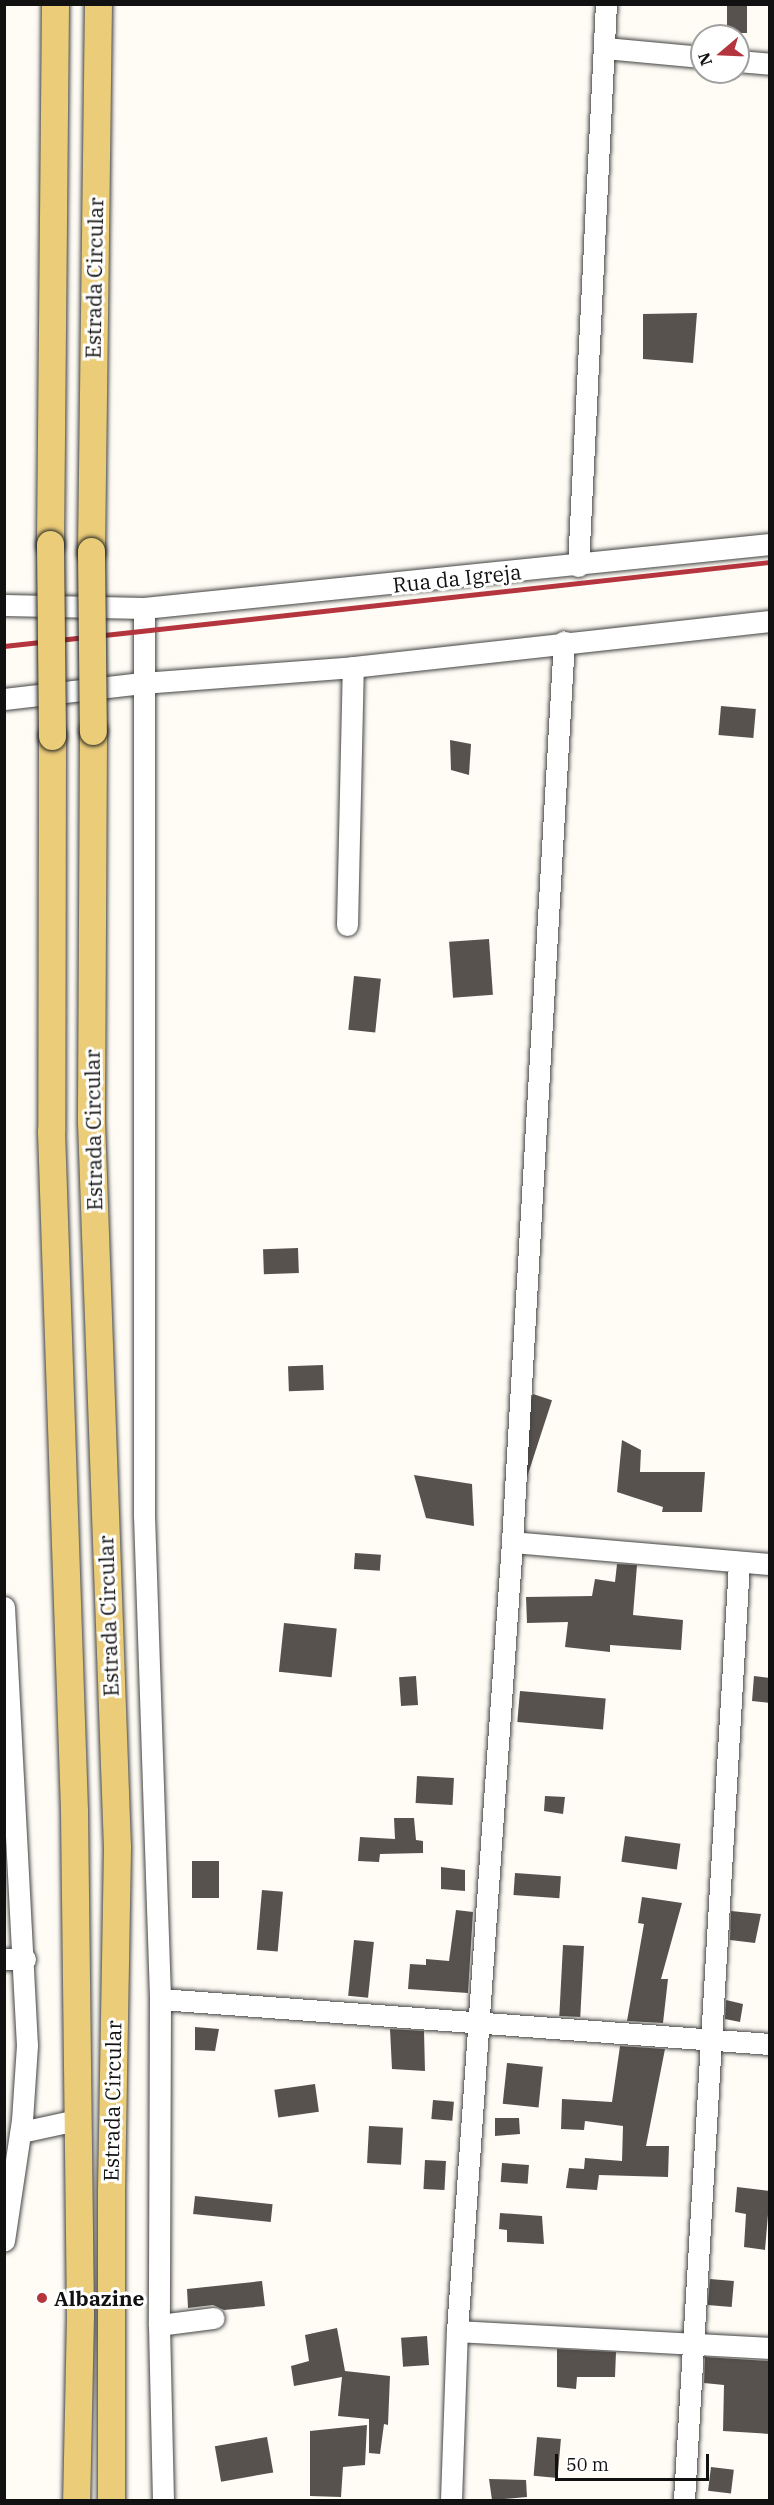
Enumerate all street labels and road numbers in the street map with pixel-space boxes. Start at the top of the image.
street label: Estrada Circular [80,197,108,359]
street label: Rua da Igreja [391,559,523,597]
street label: Estrada Circular [79,1049,107,1211]
street label: Estrada Circular [93,1535,123,1697]
street label: Estrada Circular [98,2020,126,2182]

